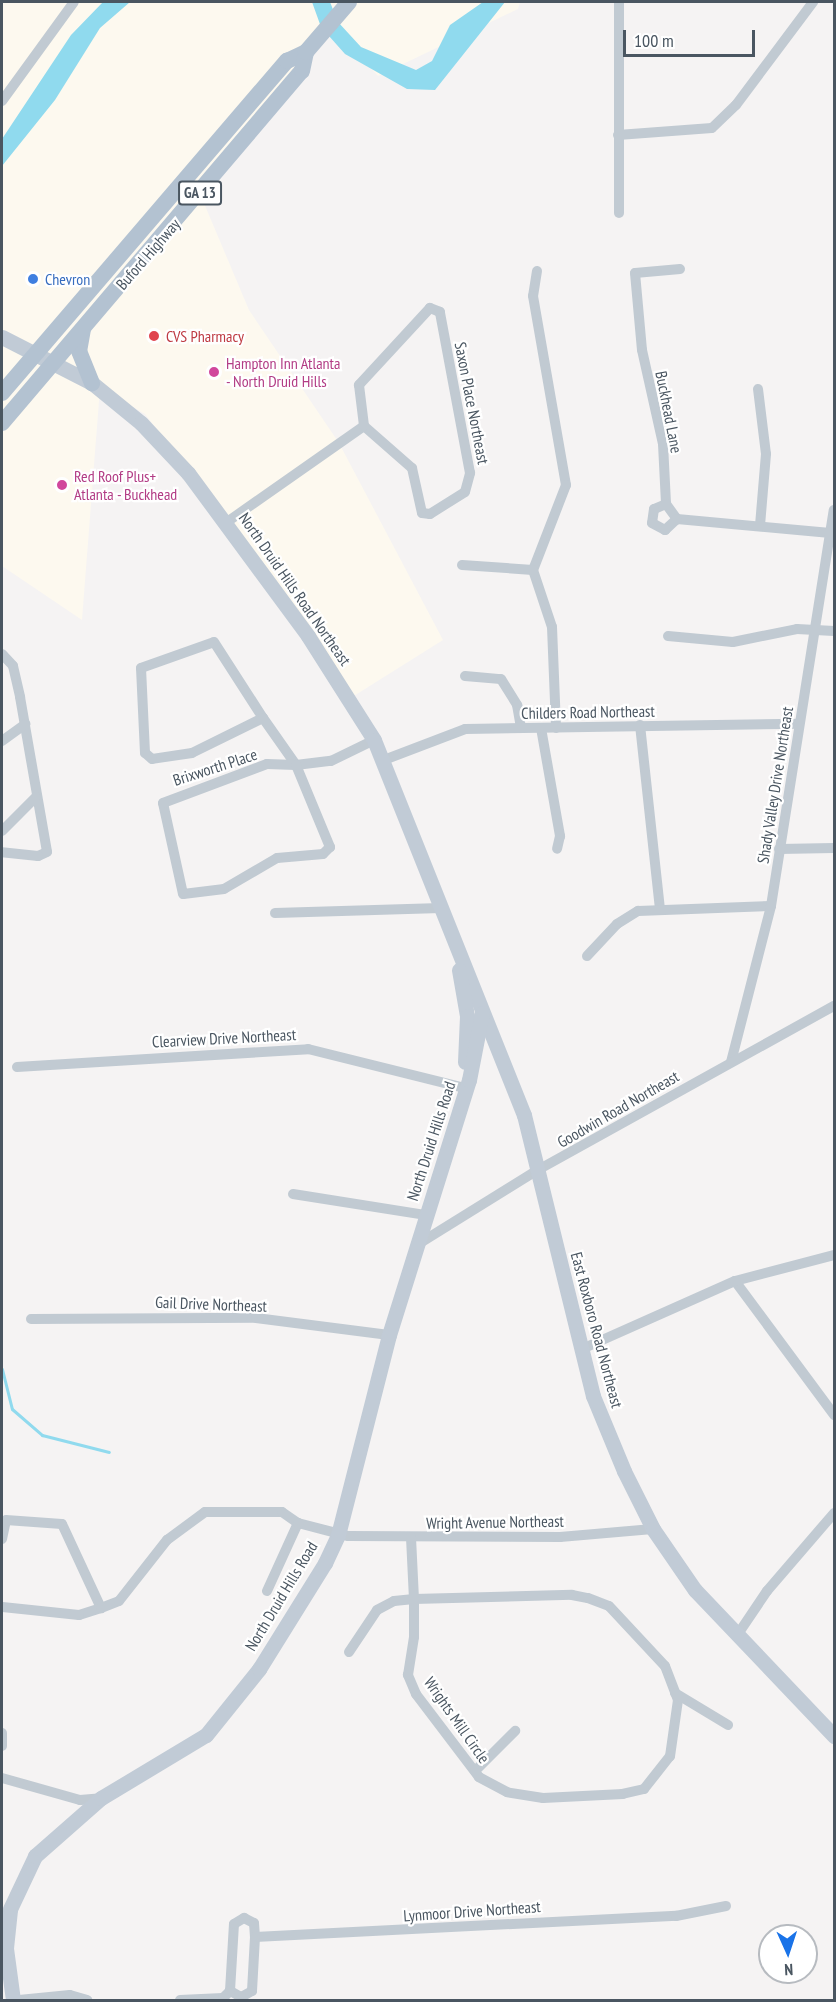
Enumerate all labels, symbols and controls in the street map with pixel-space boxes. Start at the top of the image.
scale bar [626,18,758,56]
text: 100 m [634,29,674,52]
road number: GA 13 [178,181,222,205]
street label: Buford Highway [112,215,184,293]
place label: Chevron [45,269,90,289]
marker: Chevron [26,272,40,286]
place label: CVS Pharmacy [166,326,244,346]
marker: CVS Pharmacy [147,329,161,343]
street label: Saxon Place Northeast [451,340,493,466]
place label: Hampton Inn Atlanta - North Druid Hills [226,353,341,391]
marker: Hampton Inn Atlanta - North Druid Hills [207,365,221,379]
street label: Buckhead Lane [652,369,686,455]
place label: Red Roof Plus+ Atlanta - Buckhead [74,466,178,504]
marker: Red Roof Plus+ Atlanta - Buckhead [55,478,69,492]
street label: North Druid Hills Road Northeast [235,509,355,669]
street label: Childers Road Northeast [521,701,655,723]
street label: Shady Valley Drive Northeast [753,704,797,866]
street label: Brixworth Place [171,744,259,790]
street label: Clearview Drive Northeast [151,1025,297,1051]
street label: Goodwin Road Northeast [554,1066,682,1152]
street label: North Druid Hills Road [403,1079,459,1203]
street label: East Roxboro Road Northeast [567,1250,627,1410]
street label: Gail Drive Northeast [155,1292,267,1316]
street label: Wright Avenue Northeast [426,1511,564,1533]
street label: North Druid Hills Road [241,1538,321,1654]
street label: Wrights Mill Circle [420,1673,494,1767]
street label: Lynmoor Drive Northeast [403,1897,541,1925]
north arrow [758,1924,818,1984]
text: N [784,1960,794,1980]

